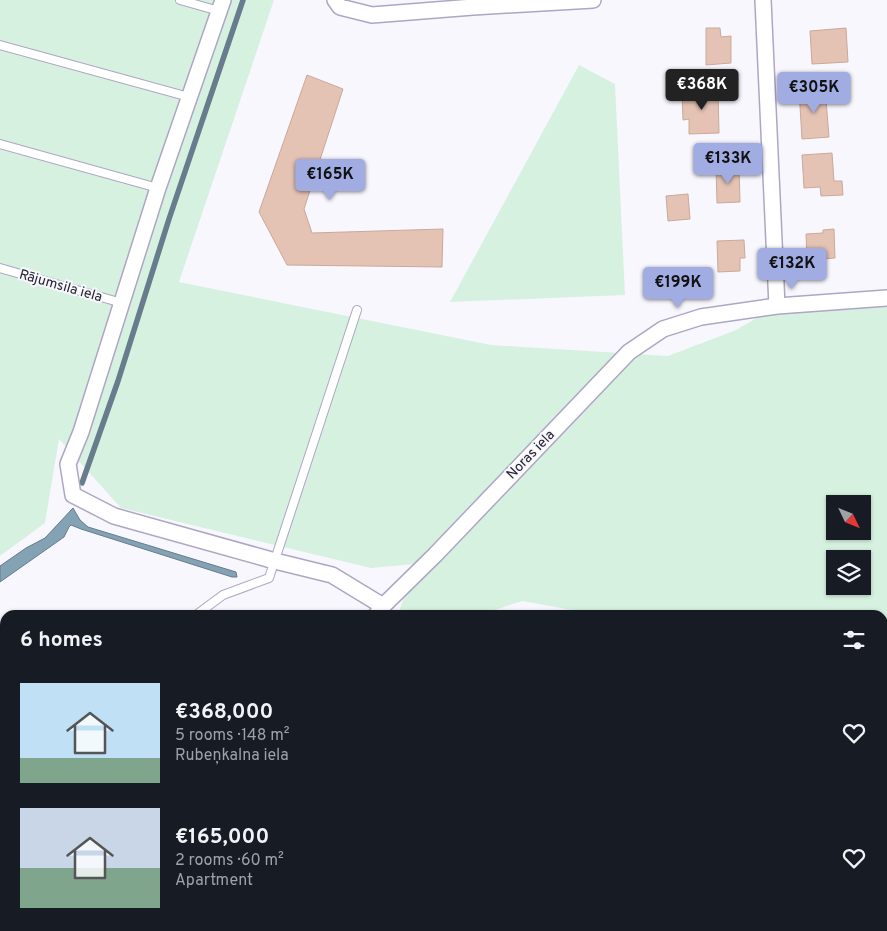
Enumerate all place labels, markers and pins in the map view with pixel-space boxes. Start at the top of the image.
pin: €368K [667,68,737,111]
pin: €305K [779,72,849,114]
pin: €133K [693,142,763,185]
pin: €165K [295,158,365,201]
pin: €132K [757,248,827,290]
pin: €199K [643,266,713,309]

